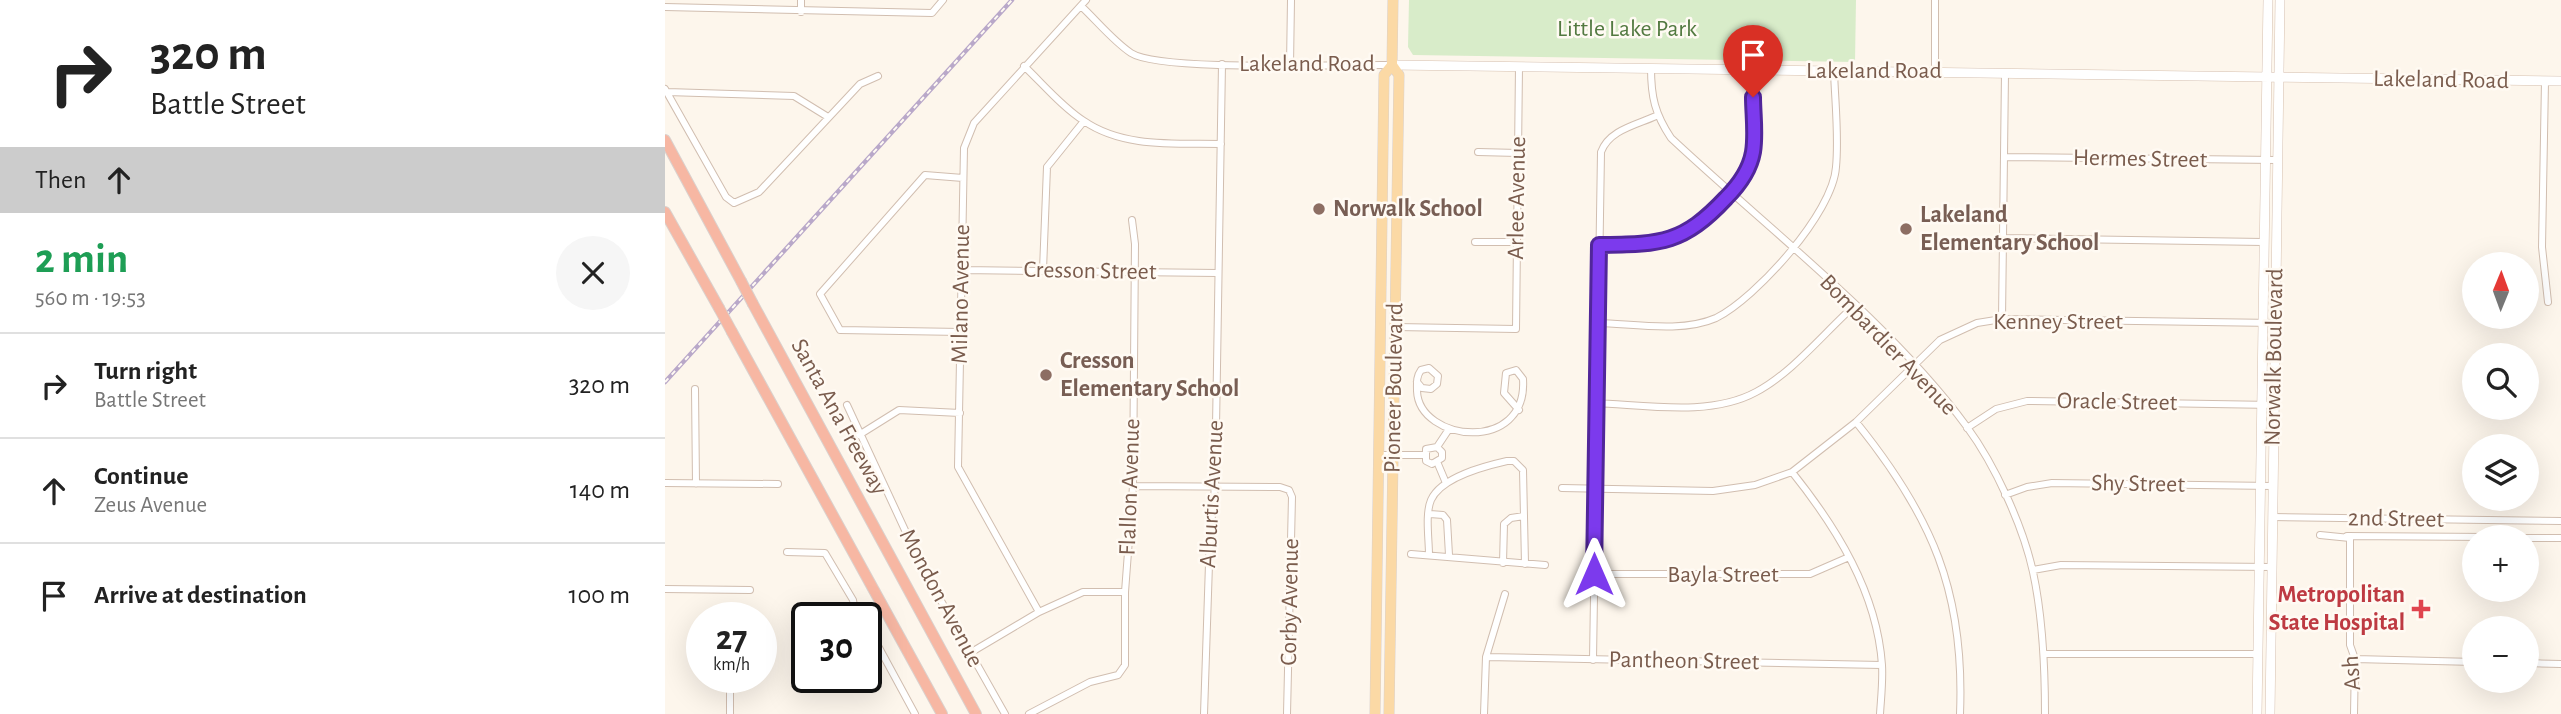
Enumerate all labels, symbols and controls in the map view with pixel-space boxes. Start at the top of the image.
park label: Little Lake Park [1557,17,1697,41]
pin [1723,25,1783,97]
icon: right [35,28,126,119]
text: 320 m [150,30,267,79]
icon: arrive [1734,36,1772,74]
street label: Lakeland Road [1239,52,1375,76]
street label: Lakeland Road [1806,59,1942,83]
street label: Lakeland Road [2373,67,2509,93]
text: Battle Street [150,88,306,120]
street label: Arlee Avenue [1504,136,1530,260]
street label: Hermes Street [2073,146,2208,172]
icon: ahead [100,161,138,199]
text: Then [35,167,86,193]
place label: Norwalk School [1333,197,1483,221]
marker: Norwalk School [1311,201,1327,217]
place label: Lakeland Elementary School [1920,203,2099,255]
marker: Lakeland Elementary School [1898,221,1914,237]
street label: Milano Avenue [948,224,974,364]
button: close [556,236,630,310]
text: 2 min [35,238,128,280]
north arrow [2462,252,2539,329]
map controls [2462,252,2539,693]
street label: Cresson Street [1023,258,1157,284]
street label: Norwalk Boulevard [2260,268,2288,446]
street label: Bombardier Avenue [1815,270,1961,420]
text: 560 m · 19:53 [35,287,146,310]
street label: Pioneer Boulevard [1381,303,1407,473]
street label: Kenney Street [1993,310,2123,334]
street label: Santa Ana Freeway [786,335,892,499]
button: search [2462,343,2539,420]
place label: Cresson Elementary School [1060,349,1239,401]
text: Turn right [94,358,197,384]
icon: right [35,367,73,405]
marker: Cresson Elementary School [1038,367,1054,383]
text: 320 m [569,372,630,398]
text: Battle Street [94,389,206,412]
street label: Oracle Street [2057,389,2178,415]
street label: Flallon Avenue [1116,418,1144,556]
street label: Alburtis Avenue [1196,419,1228,569]
button: layers [2462,434,2539,511]
text: Continue [94,463,189,489]
street label: Shy Street [2091,471,2185,497]
icon: ahead [35,472,73,510]
text: 140 m [570,477,630,503]
text: Zeus Avenue [94,494,207,517]
street label: 2nd Street [2348,506,2445,532]
street label: Mondon Avenue [895,525,987,671]
button: + [2462,525,2539,602]
position arrow [1557,537,1631,611]
street label: Corby Avenue [1277,538,1303,666]
street label: Bayla Street [1667,563,1779,587]
icon: arrive [35,577,73,615]
text: Arrive at destination [94,582,307,608]
text: 100 m [569,582,630,608]
place label: Metropolitan State Hospital [2269,583,2405,635]
marker: Metropolitan State Hospital [2411,599,2431,619]
speed limit sign: 30 [791,602,882,693]
button: − [2462,616,2539,693]
text: 27 [716,621,747,656]
street label: Pantheon Street [1608,648,1760,674]
street label: Ash [2339,655,2365,691]
text: km/h [713,656,750,674]

